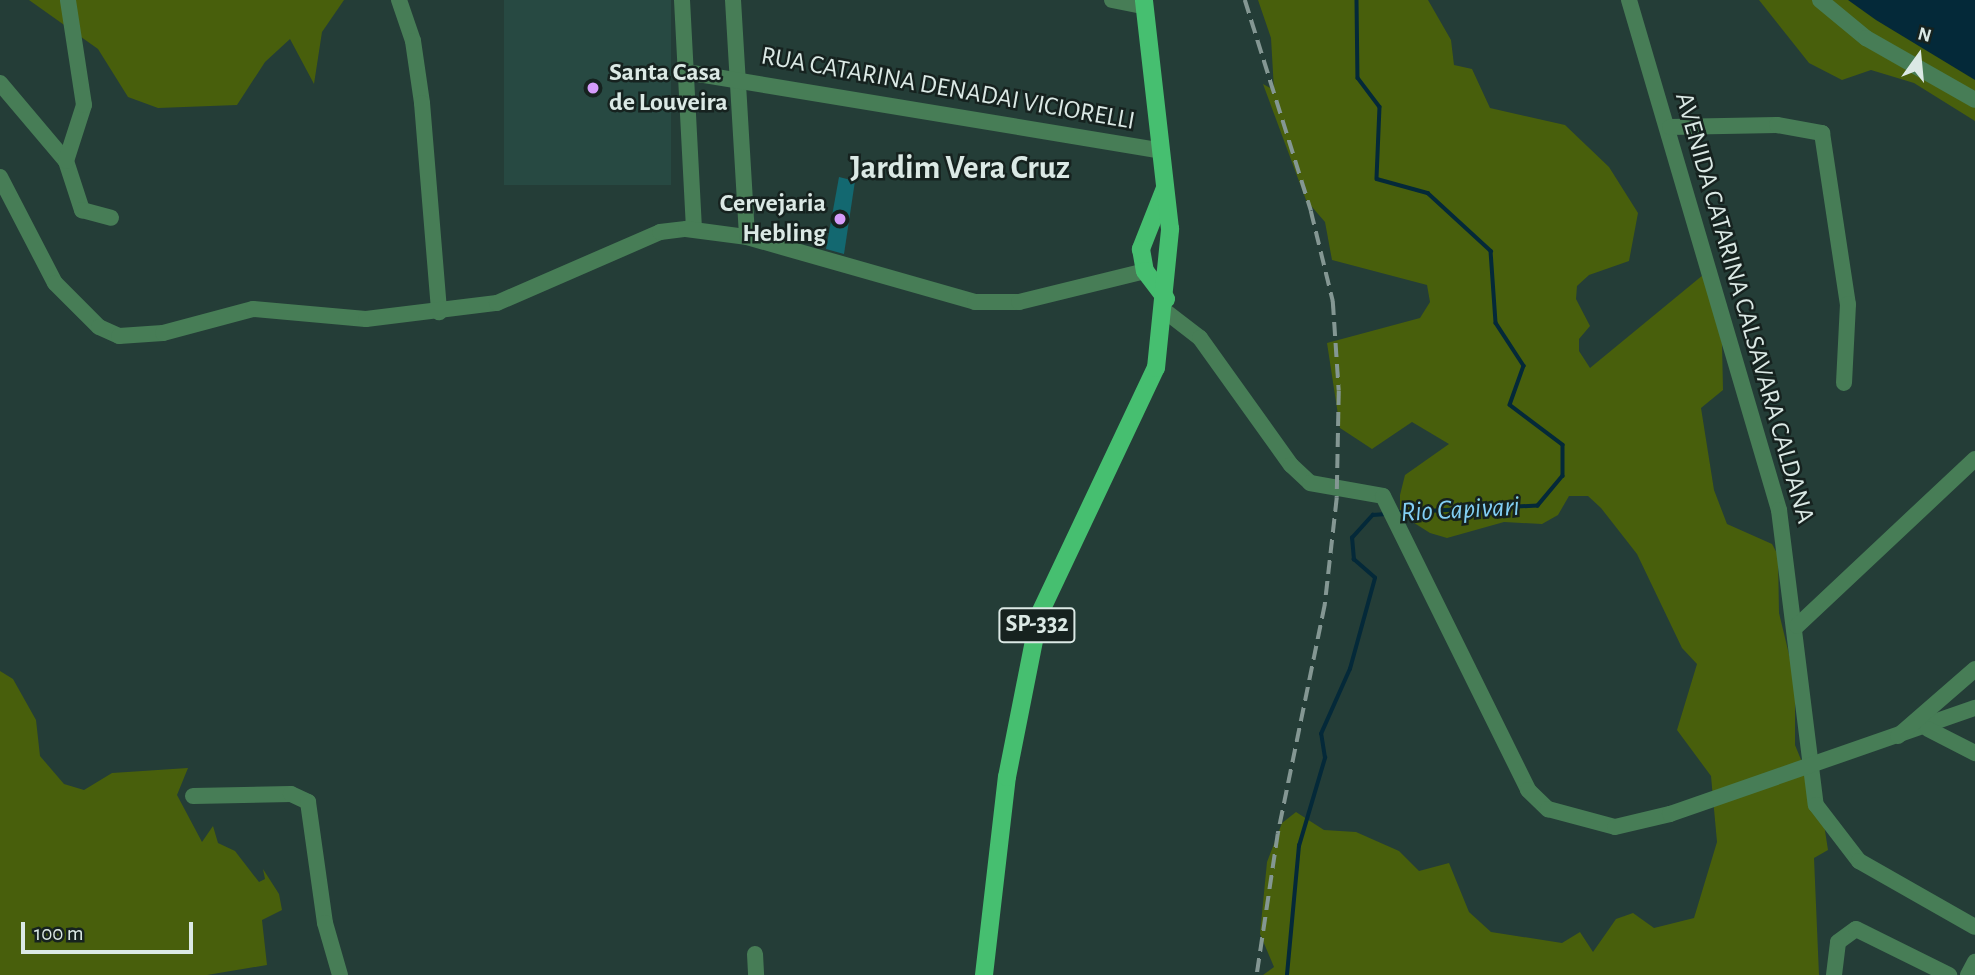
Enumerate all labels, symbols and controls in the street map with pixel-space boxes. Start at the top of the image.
north arrow [1884,21,1954,91]
text: N [1916,24,1933,46]
street label: RUA CATARINA DENADAI VICIORELLI [759,41,1137,137]
place label: Santa Casa de Louveira [609,57,728,119]
marker: Santa Casa de Louveira [583,78,603,98]
street label: AVENIDA CATARINA CALSAVARA CALDANA [1667,89,1821,527]
district label: Jardim Vera Cruz [850,149,1070,189]
place label: Cervejaria Hebling [720,188,826,249]
marker: Cervejaria Hebling [832,211,848,227]
water label: Rio Capivari [1400,490,1520,530]
road number: SP-332 [997,604,1077,646]
scale bar [24,908,196,952]
text: 100 m [34,923,84,944]

